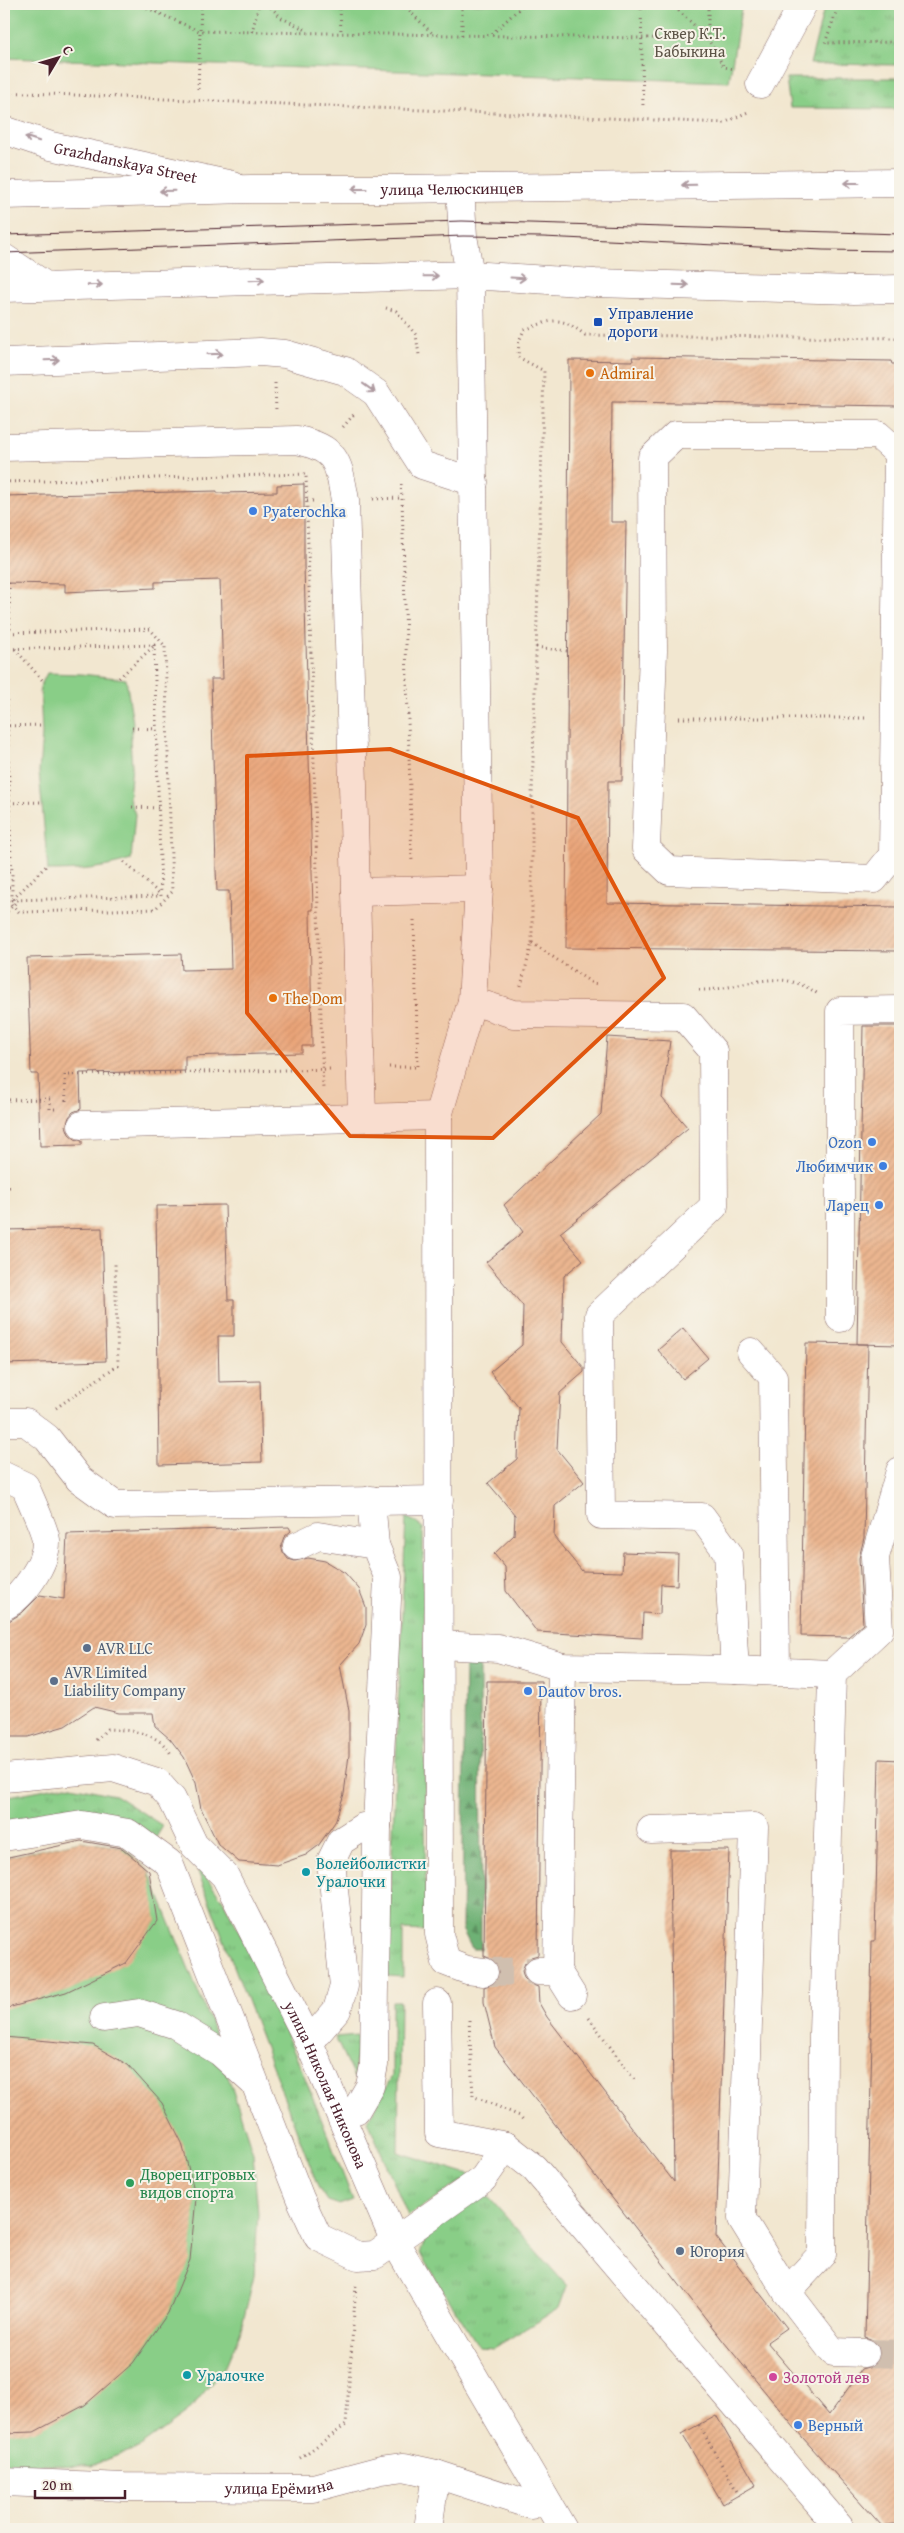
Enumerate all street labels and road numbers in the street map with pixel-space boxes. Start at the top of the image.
street label: Grazhdanskaya Street [52,135,200,189]
street label: улица Челюскинцев [379,175,524,201]
street label: улица Николая Никонова [278,1996,374,2172]
street label: улица Ерёмина [223,2471,336,2500]

